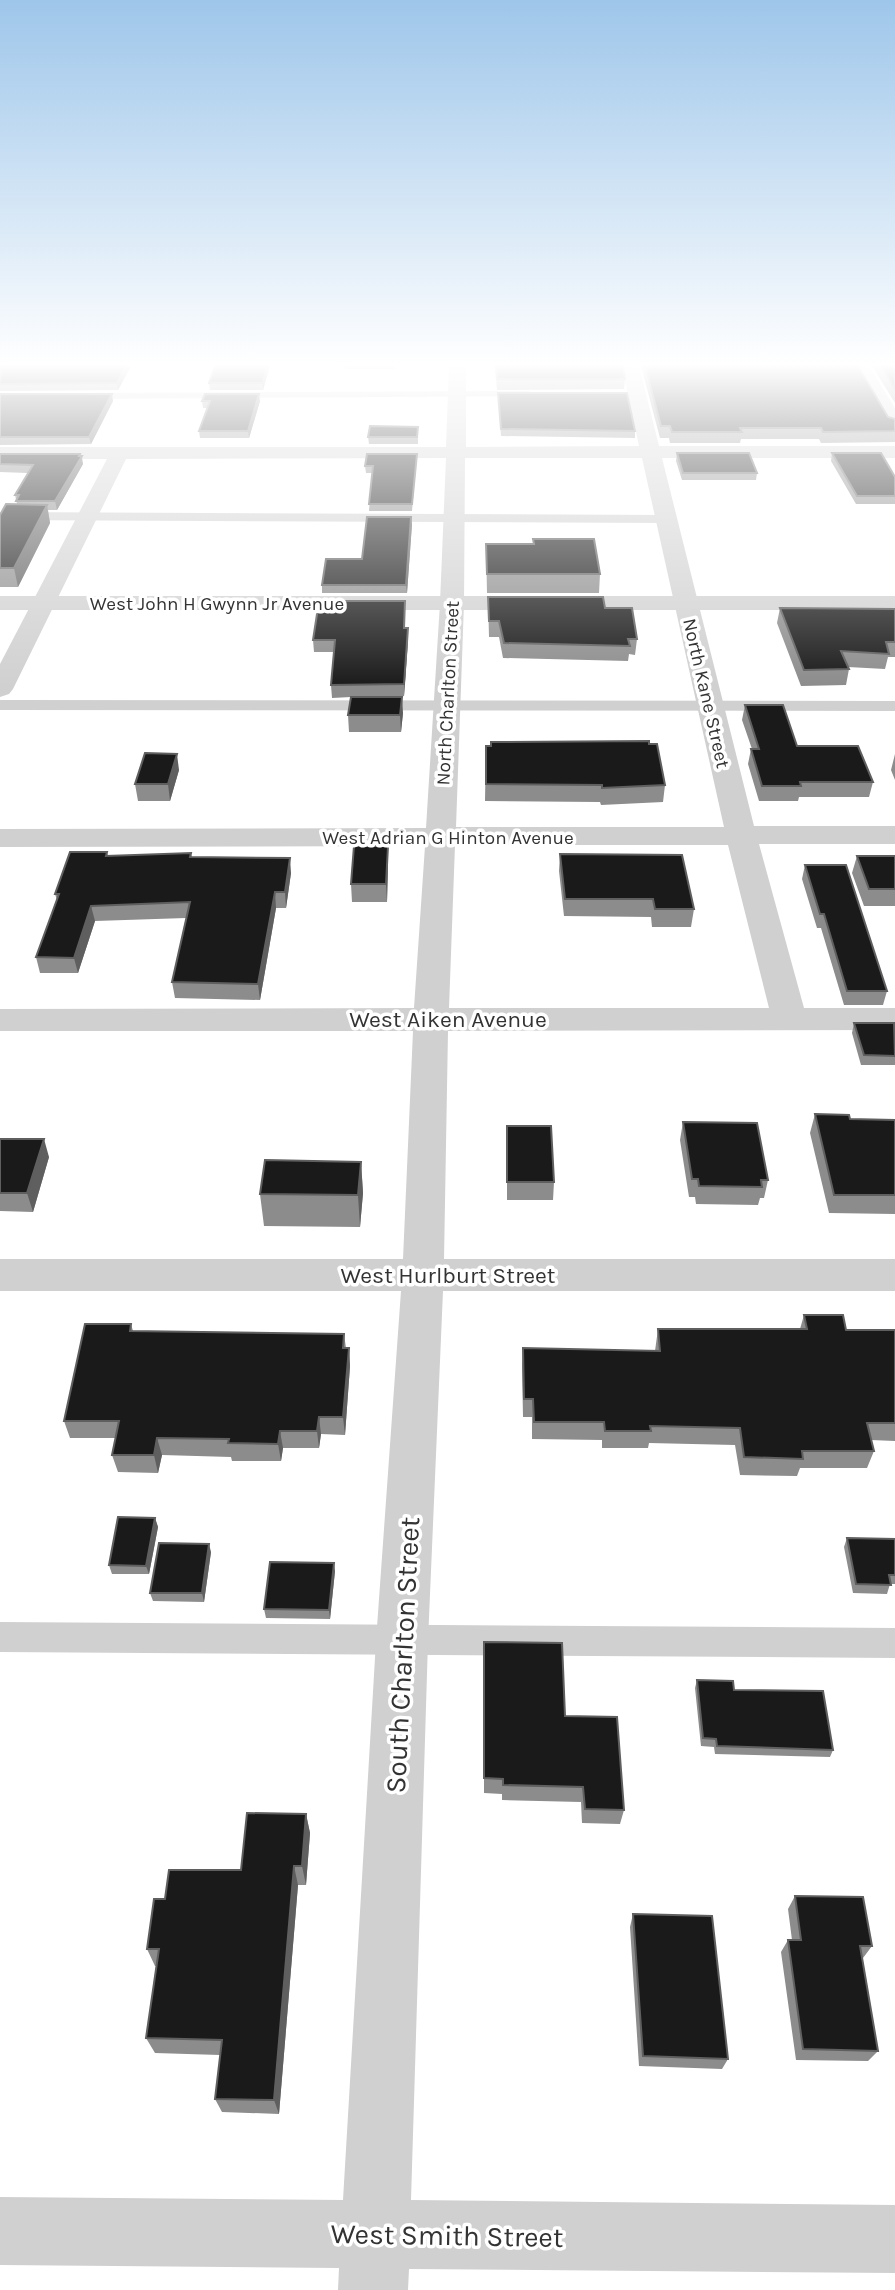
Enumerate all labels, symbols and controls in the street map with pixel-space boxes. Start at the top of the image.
street label: West John H Gwynn Jr Avenue [90,593,344,615]
street label: North Charlton Street [432,600,464,786]
street label: North Kane Street [678,616,734,770]
street label: West Adrian G Hinton Avenue [322,827,574,849]
street label: West Aiken Avenue [349,1006,547,1033]
street label: West Hurlburt Street [340,1262,556,1289]
street label: South Charlton Street [379,1516,426,1794]
street label: West Smith Street [330,2217,564,2254]

